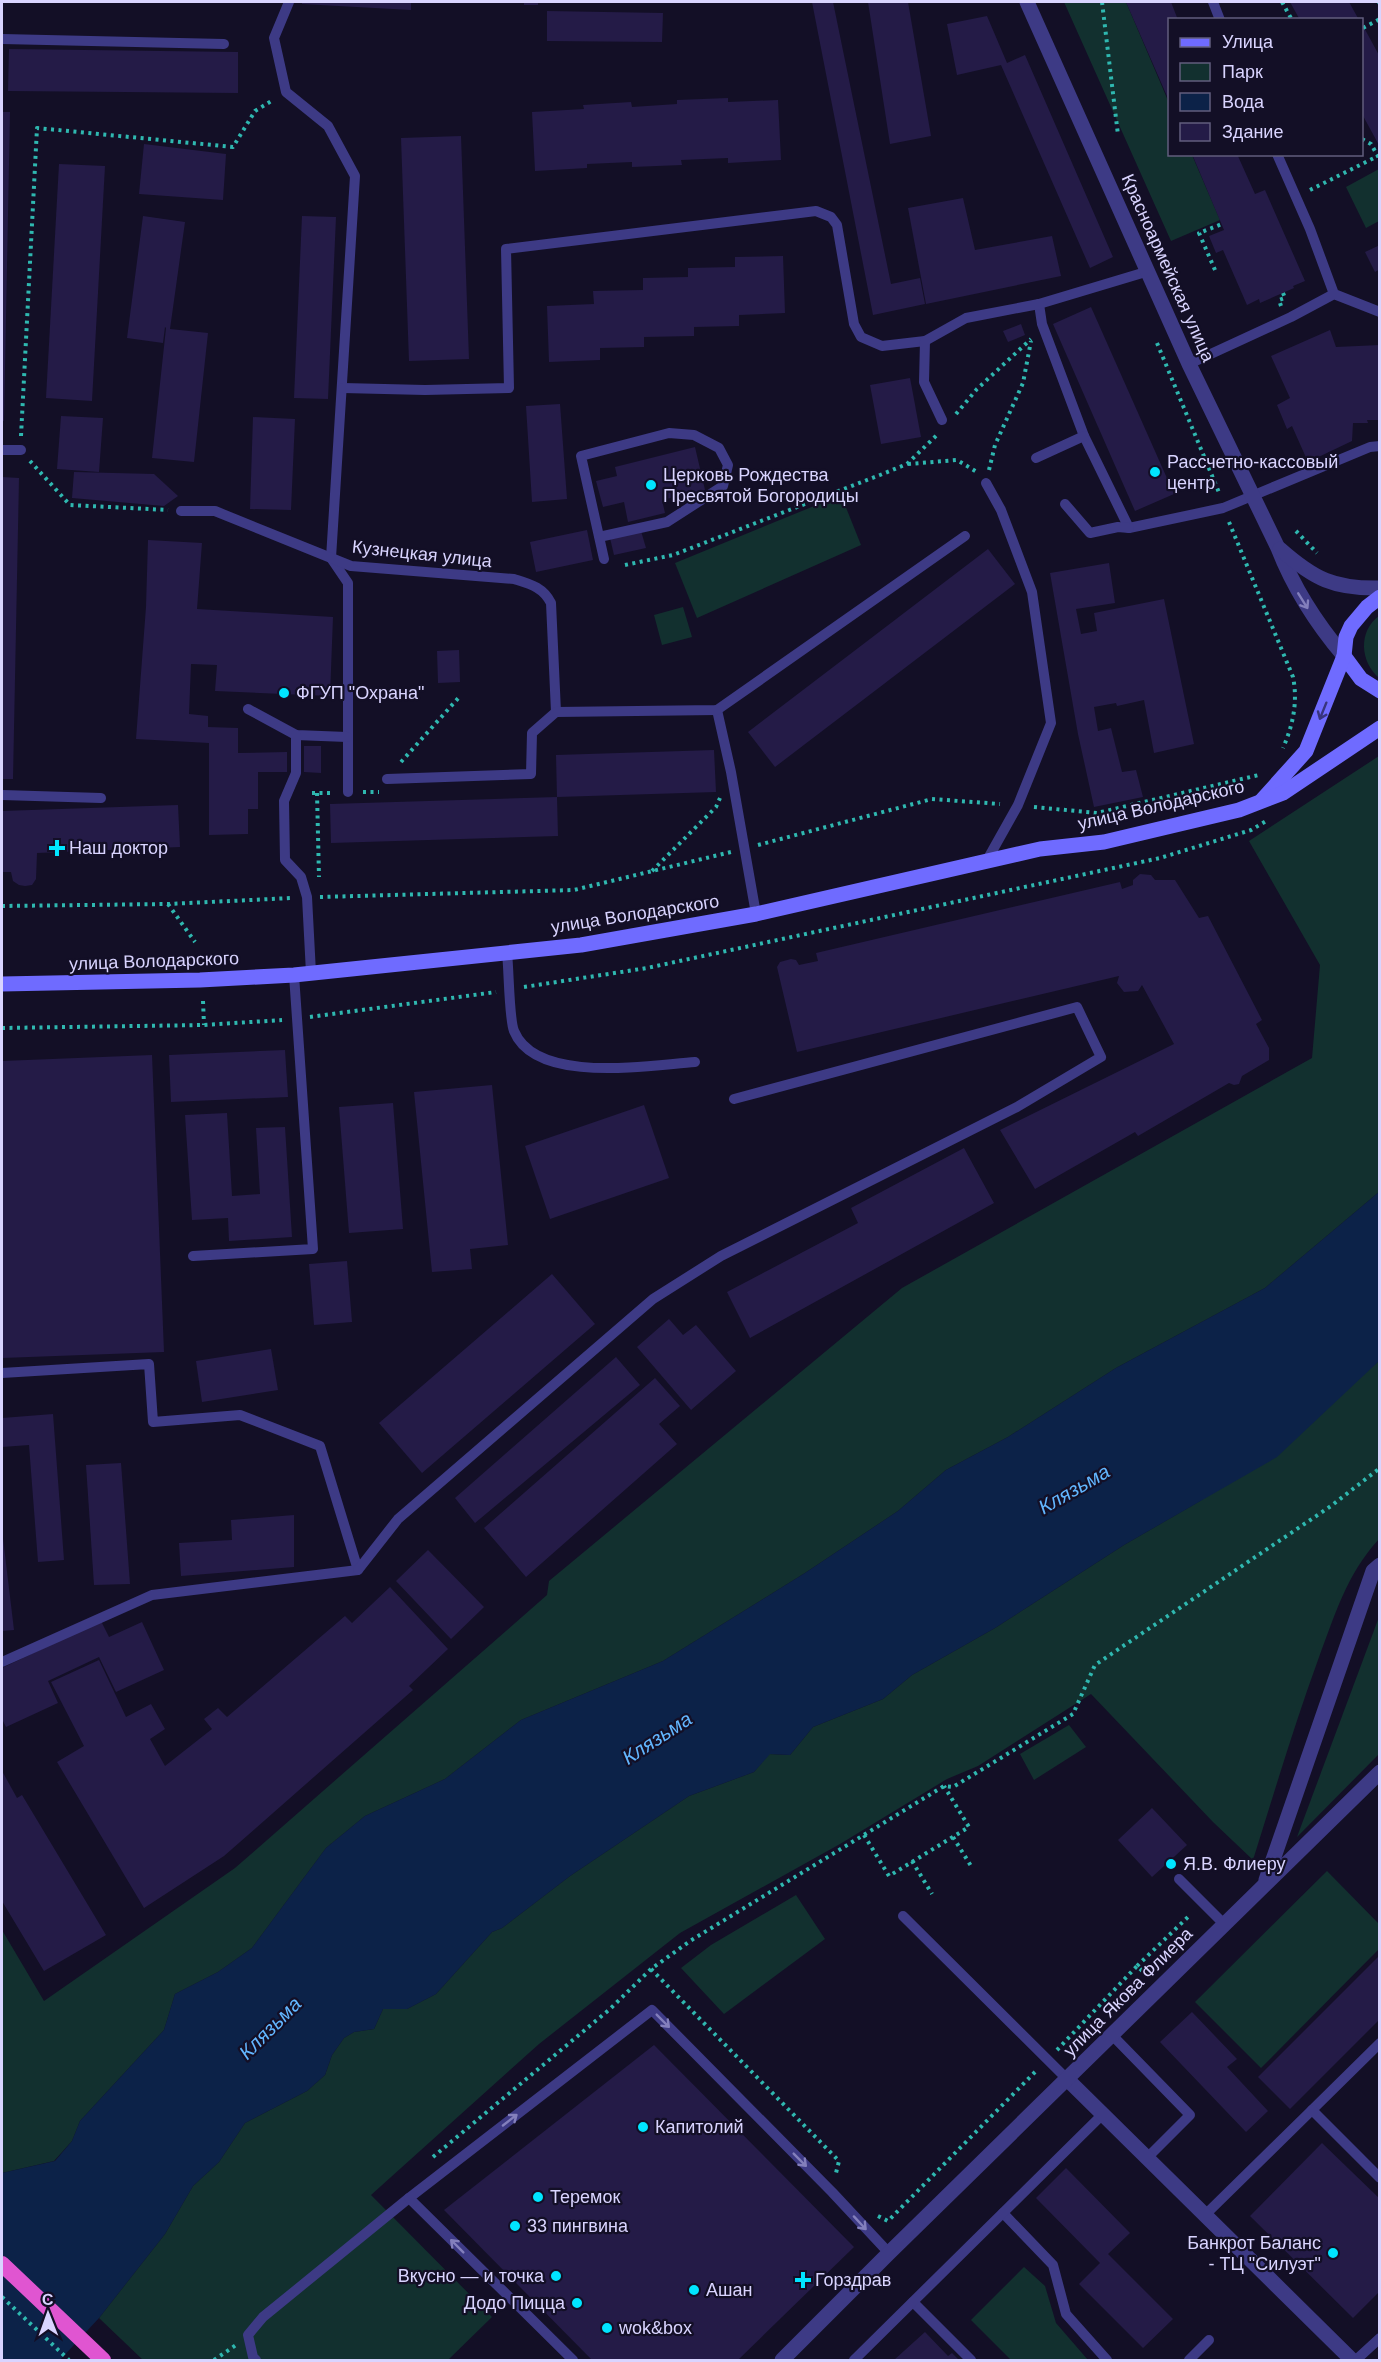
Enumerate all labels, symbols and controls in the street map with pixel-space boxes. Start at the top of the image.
legend [1168,18,1363,156]
text: Улица [1222,32,1274,52]
text: Парк [1222,62,1263,82]
text: Вода [1222,92,1265,112]
text: Здание [1222,122,1283,142]
street label: Красноармейская улица [1117,171,1219,366]
place label: Рассчетно-кассовый центр [1167,452,1338,493]
place label: Церковь Рождества Пресвятой Богородицы [663,465,859,506]
marker: Рассчетно-кассовый центр [1148,465,1162,479]
marker: Церковь Рождества Пресвятой Богородицы [644,478,658,492]
street label: Кузнецкая улица [351,537,494,571]
one-way arrow [1298,592,1310,609]
place label: ФГУП "Охрана" [296,683,424,703]
marker: ФГУП "Охрана" [277,686,291,700]
one-way arrow [1317,701,1328,720]
street label: улица Володарского [1076,776,1246,834]
place label: Наш доктор [69,838,168,858]
marker: Наш доктор [50,841,64,855]
street label: улица Володарского [549,891,721,937]
street label: улица Володарского [69,948,239,974]
water label: Клязьма [1035,1460,1113,1518]
water label: Клязьма [618,1707,696,1769]
place label: Я.В. Флиеру [1183,1854,1285,1874]
marker: Я.В. Флиеру [1164,1857,1178,1871]
street label: улица Якова Флиера [1060,1923,1197,2060]
water label: Клязьма [235,1993,305,2063]
one-way arrow [655,2014,670,2029]
one-way arrow [502,2113,518,2126]
place label: Капитолий [655,2117,744,2137]
marker: Капитолий [636,2120,650,2134]
one-way arrow [792,2152,807,2167]
place label: Теремок [550,2187,620,2207]
marker: Теремок [531,2190,545,2204]
one-way arrow [853,2215,867,2230]
place label: 33 пингвина [527,2216,629,2236]
marker: 33 пингвина [508,2219,522,2233]
place label: Банкрот Баланс - ТЦ "Силуэт" [1187,2233,1321,2274]
one-way arrow [450,2238,465,2253]
marker: Банкрот Баланс - ТЦ "Силуэт" [1326,2246,1340,2260]
place label: Вкусно — и точка [398,2266,545,2286]
marker: Вкусно — и точка [549,2269,563,2283]
place label: Горздрав [815,2270,891,2290]
marker: Горздрав [796,2273,810,2287]
place label: Ашан [706,2280,752,2300]
marker: Ашан [687,2283,701,2297]
north arrow [18,2284,78,2344]
text: С [42,2291,54,2308]
place label: Додо Пицца [464,2293,566,2313]
marker: Додо Пицца [570,2296,584,2310]
place label: wok&box [618,2318,692,2338]
marker: wok&box [600,2321,614,2335]

